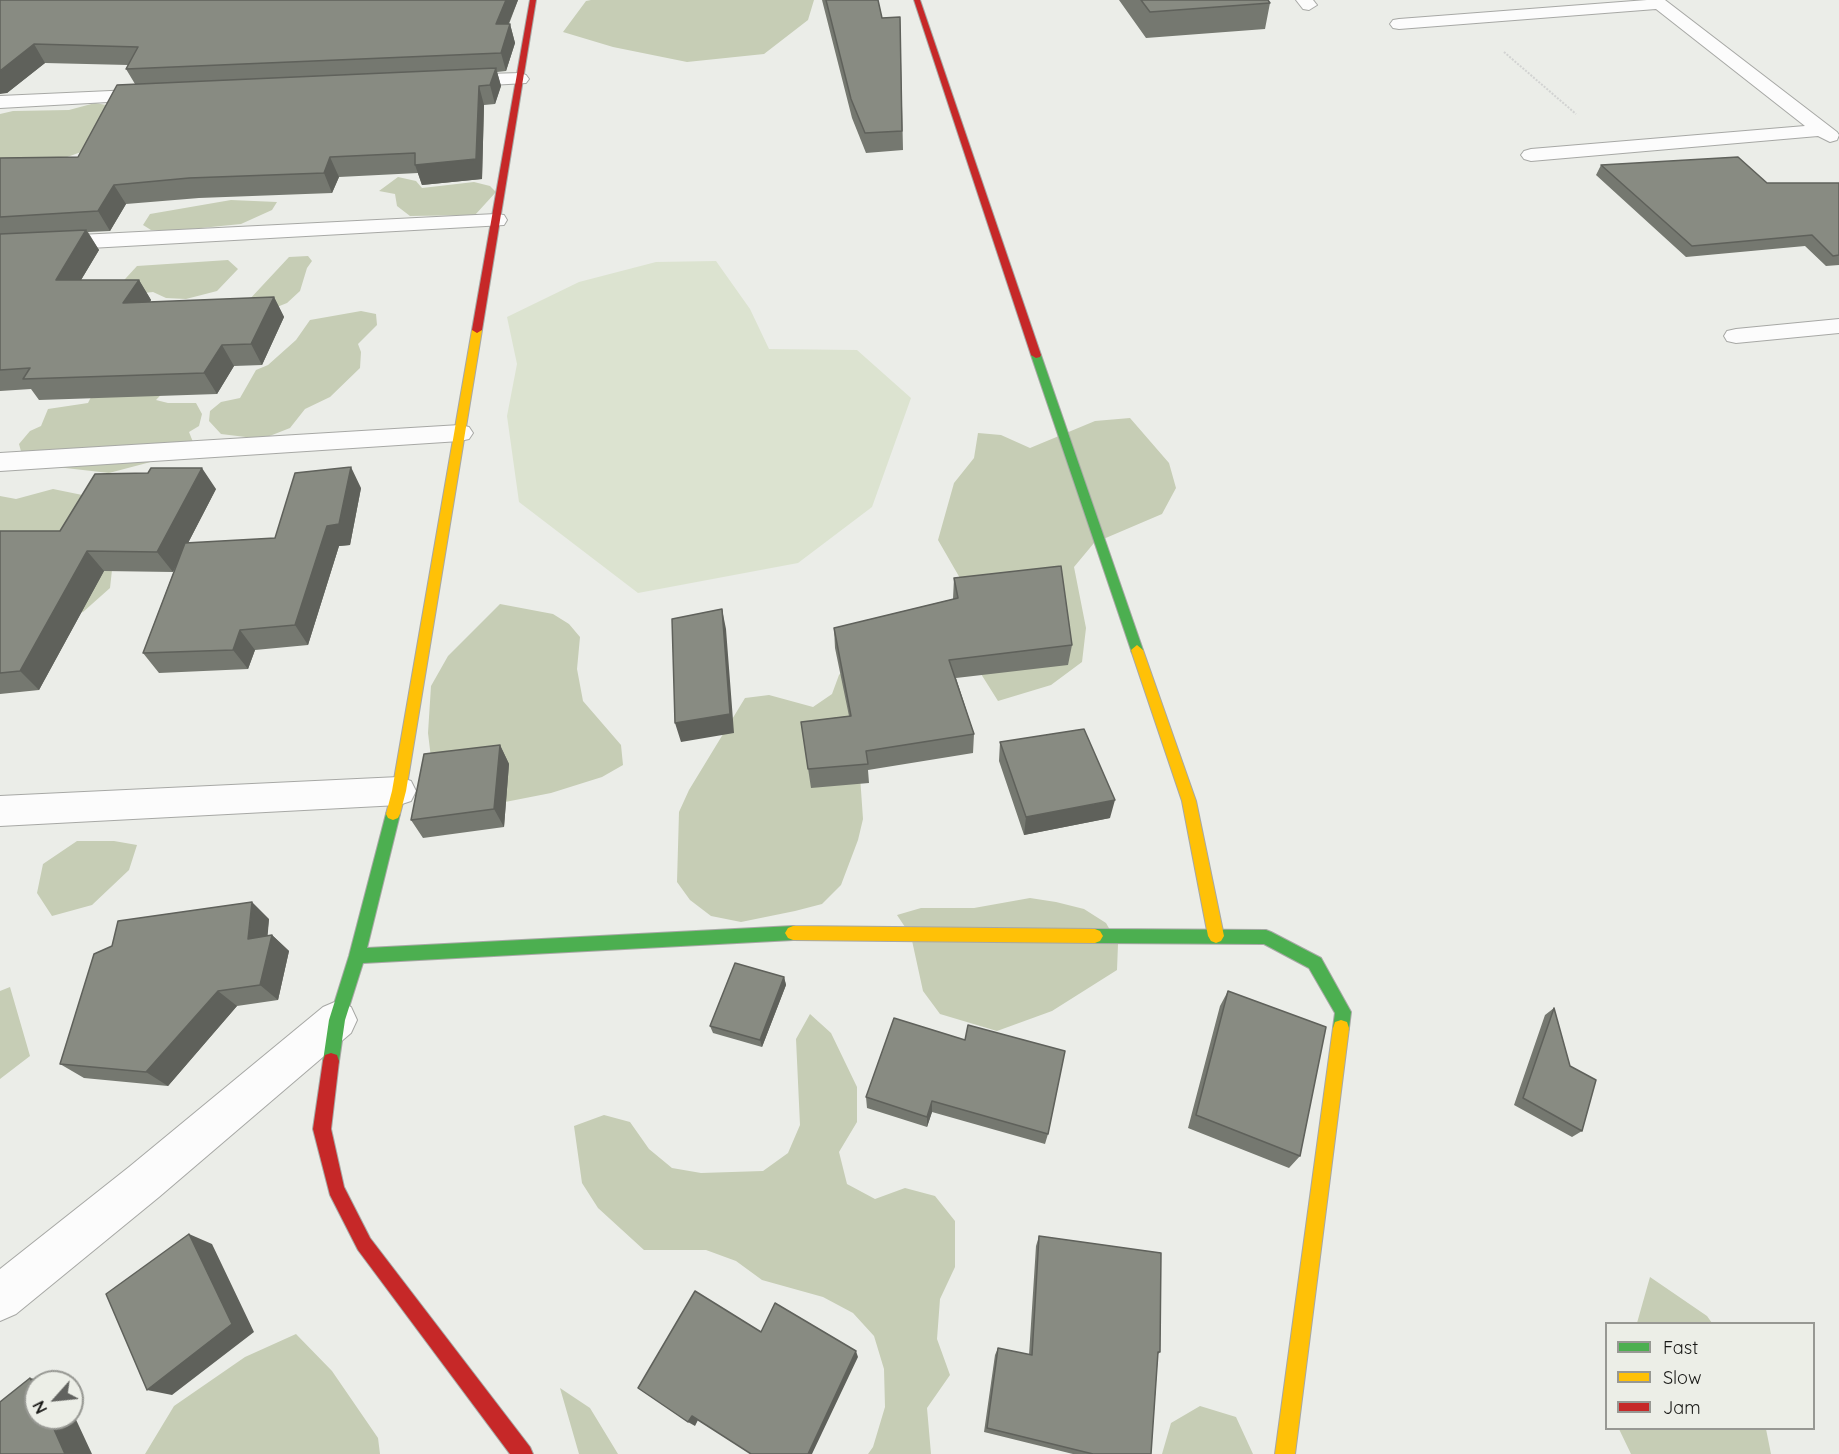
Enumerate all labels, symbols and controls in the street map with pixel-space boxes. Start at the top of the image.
legend [1605,1322,1815,1430]
text: Fast [1663,1336,1698,1359]
text: Slow [1663,1366,1701,1389]
north arrow [24,1370,84,1430]
text: Jam [1663,1396,1701,1419]
text: N [28,1397,51,1417]

